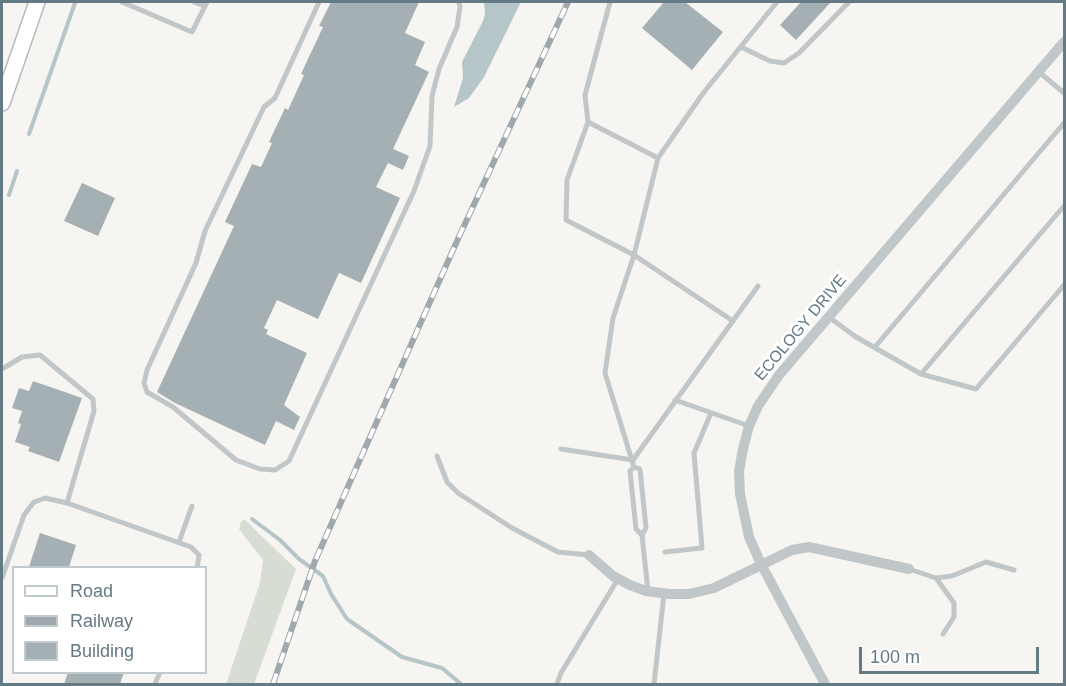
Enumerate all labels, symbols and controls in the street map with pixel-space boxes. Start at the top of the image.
street label: ECOLOGY DRIVE [751,271,851,385]
legend [12,566,207,674]
text: Road [70,581,113,601]
text: Railway [70,611,133,631]
scale bar [862,635,1042,673]
text: Building [70,641,134,661]
text: 100 m [870,647,920,667]

